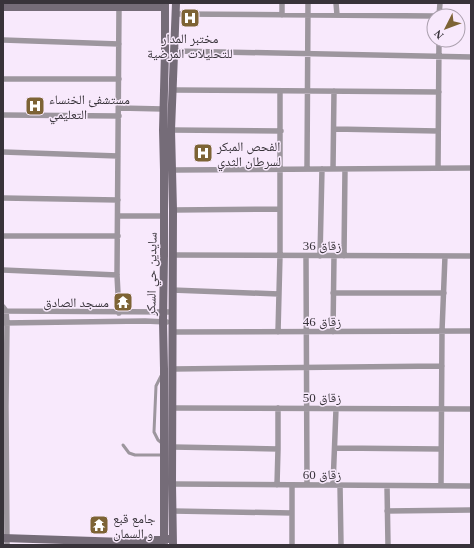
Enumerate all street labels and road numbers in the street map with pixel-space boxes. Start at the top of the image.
street label: سايدين حي السكر [143,232,163,317]
street label: زقاق 36 [303,238,341,254]
street label: زقاق 46 [303,314,341,330]
street label: زقاق 50 [303,390,341,406]
street label: زقاق 60 [303,467,341,483]

